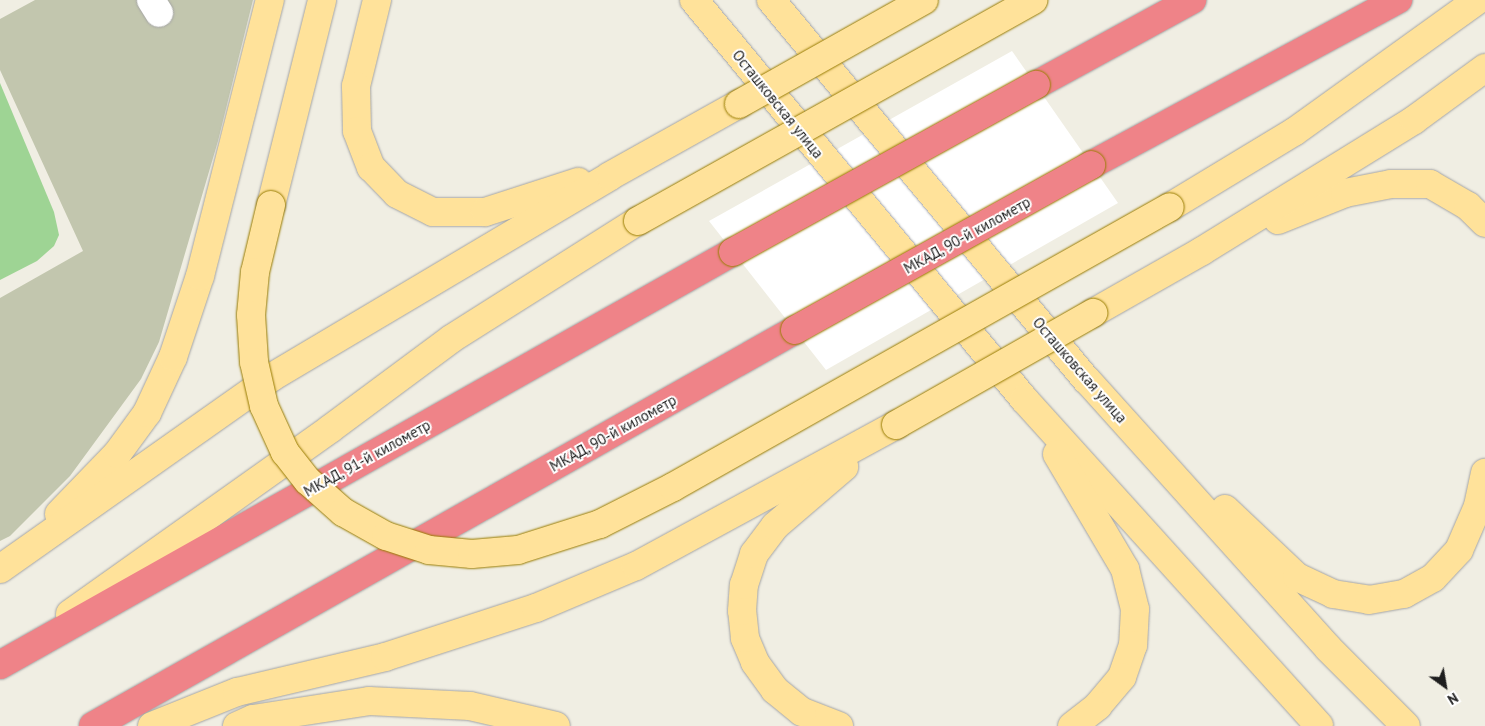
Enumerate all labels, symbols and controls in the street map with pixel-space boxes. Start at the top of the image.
street label: Осташковская улица [729,46,827,162]
street label: МКАД, 90-й километр [900,192,1034,278]
street label: Осташковская улица [1029,313,1131,427]
street label: МКАД, 90-й километр [546,390,680,476]
street label: МКАД, 91-й километр [300,415,434,501]
north arrow [1420,661,1470,711]
text: N [1444,689,1462,709]

